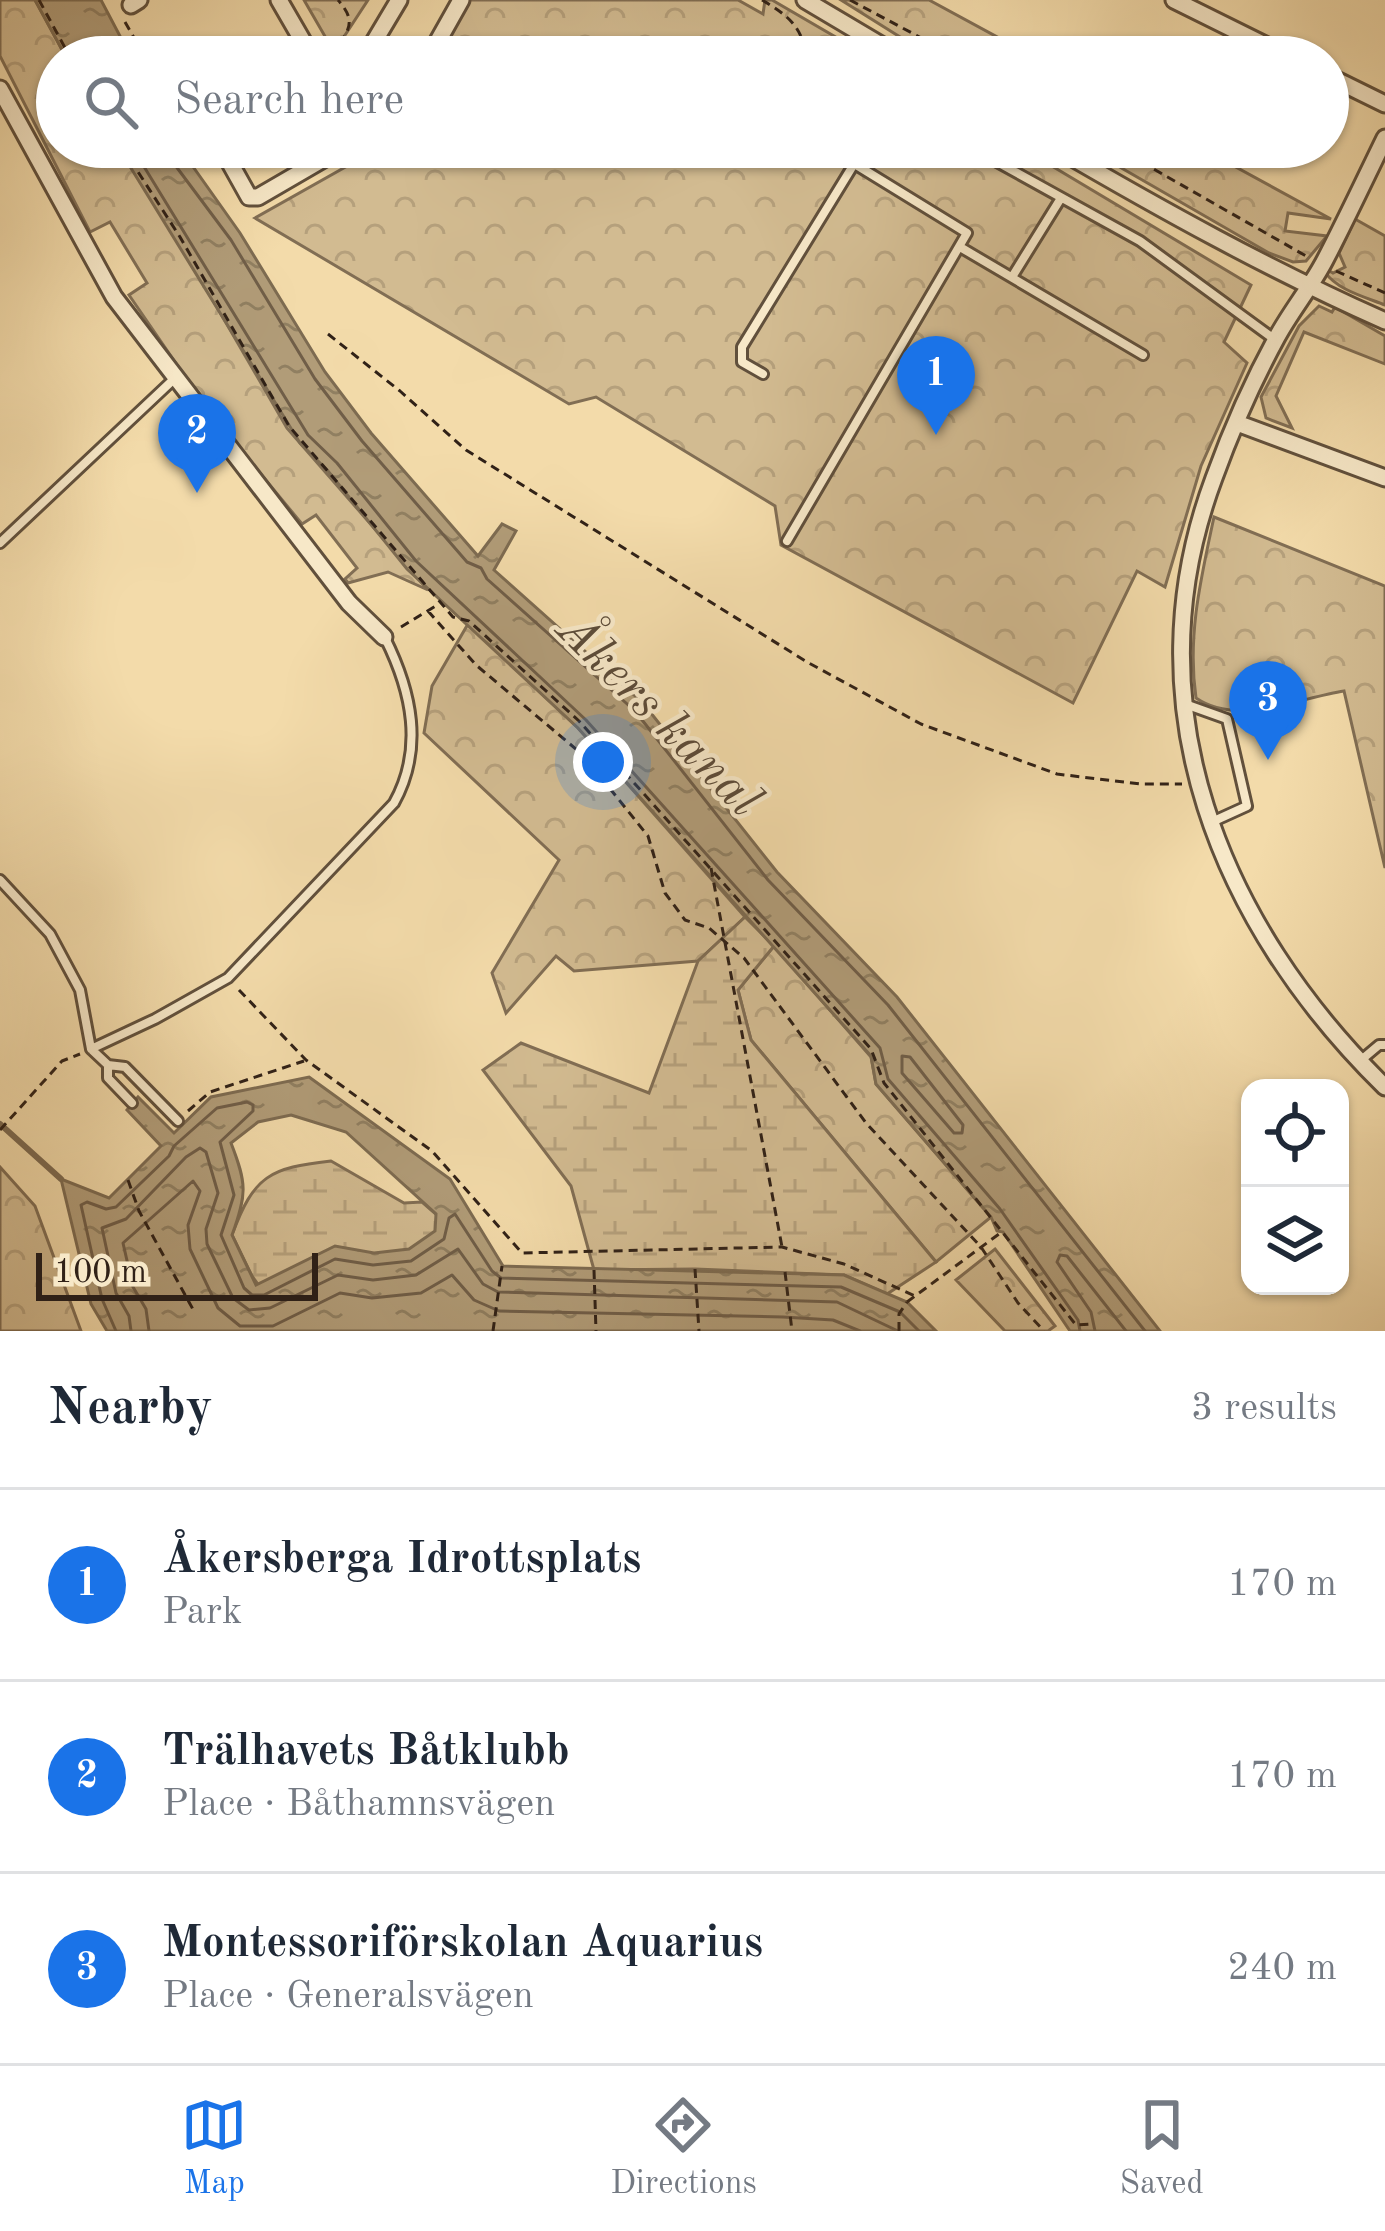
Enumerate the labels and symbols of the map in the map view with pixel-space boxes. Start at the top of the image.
pin: 1 [897,336,975,435]
pin: 2 [158,394,236,493]
water label: Åkers kanal [544,596,776,828]
pin: 3 [1229,661,1307,760]
your location [573,732,633,792]
scale bar [36,1247,318,1300]

